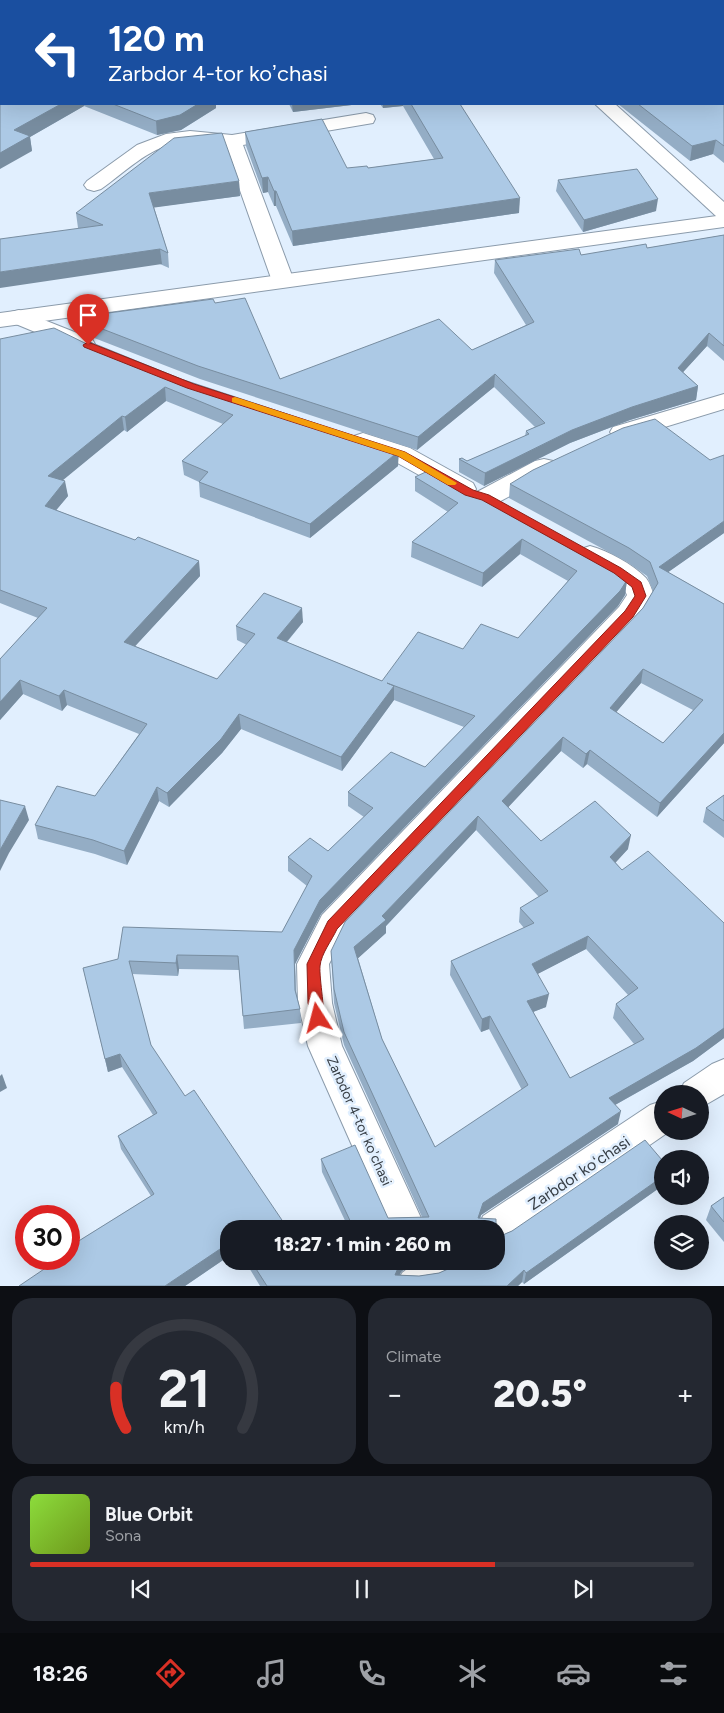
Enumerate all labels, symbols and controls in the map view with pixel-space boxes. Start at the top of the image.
text: 120 m [108,18,205,60]
icon: left [25,20,90,85]
text: Zarbdor 4-tor koʼchasi [108,60,328,87]
pin [67,294,109,345]
icon: arrive [74,301,102,329]
position arrow [291,991,343,1043]
street label: Zarbdor 4-tor koʼchasi [323,1054,395,1188]
north arrow [654,1085,709,1140]
map controls [654,1085,709,1270]
street label: Zarbdor koʻchasi [525,1132,633,1214]
button: sound [654,1150,709,1205]
speed limit sign: 30 [15,1205,80,1270]
button: layers [654,1215,709,1270]
text: 18:27 · 1 min · 260 m [274,1233,451,1256]
text: Climate [386,1347,441,1366]
text: 21 [158,1358,210,1420]
text: 20.5° [493,1371,587,1417]
text: − [386,1377,403,1411]
text: + [677,1377,694,1411]
text: km/h [164,1416,204,1437]
text: Blue Orbit [105,1503,193,1526]
text: Sona [105,1526,141,1545]
icon: previous [127,1575,155,1603]
icon: pause [348,1575,376,1603]
icon: next [569,1575,597,1603]
icon: directions [153,1656,188,1691]
icon: music [254,1656,289,1691]
icon: phone [354,1656,389,1691]
icon: climate [455,1656,490,1691]
icon: car [556,1656,591,1691]
icon: filters [656,1656,691,1691]
text: 18:26 [33,1660,88,1687]

